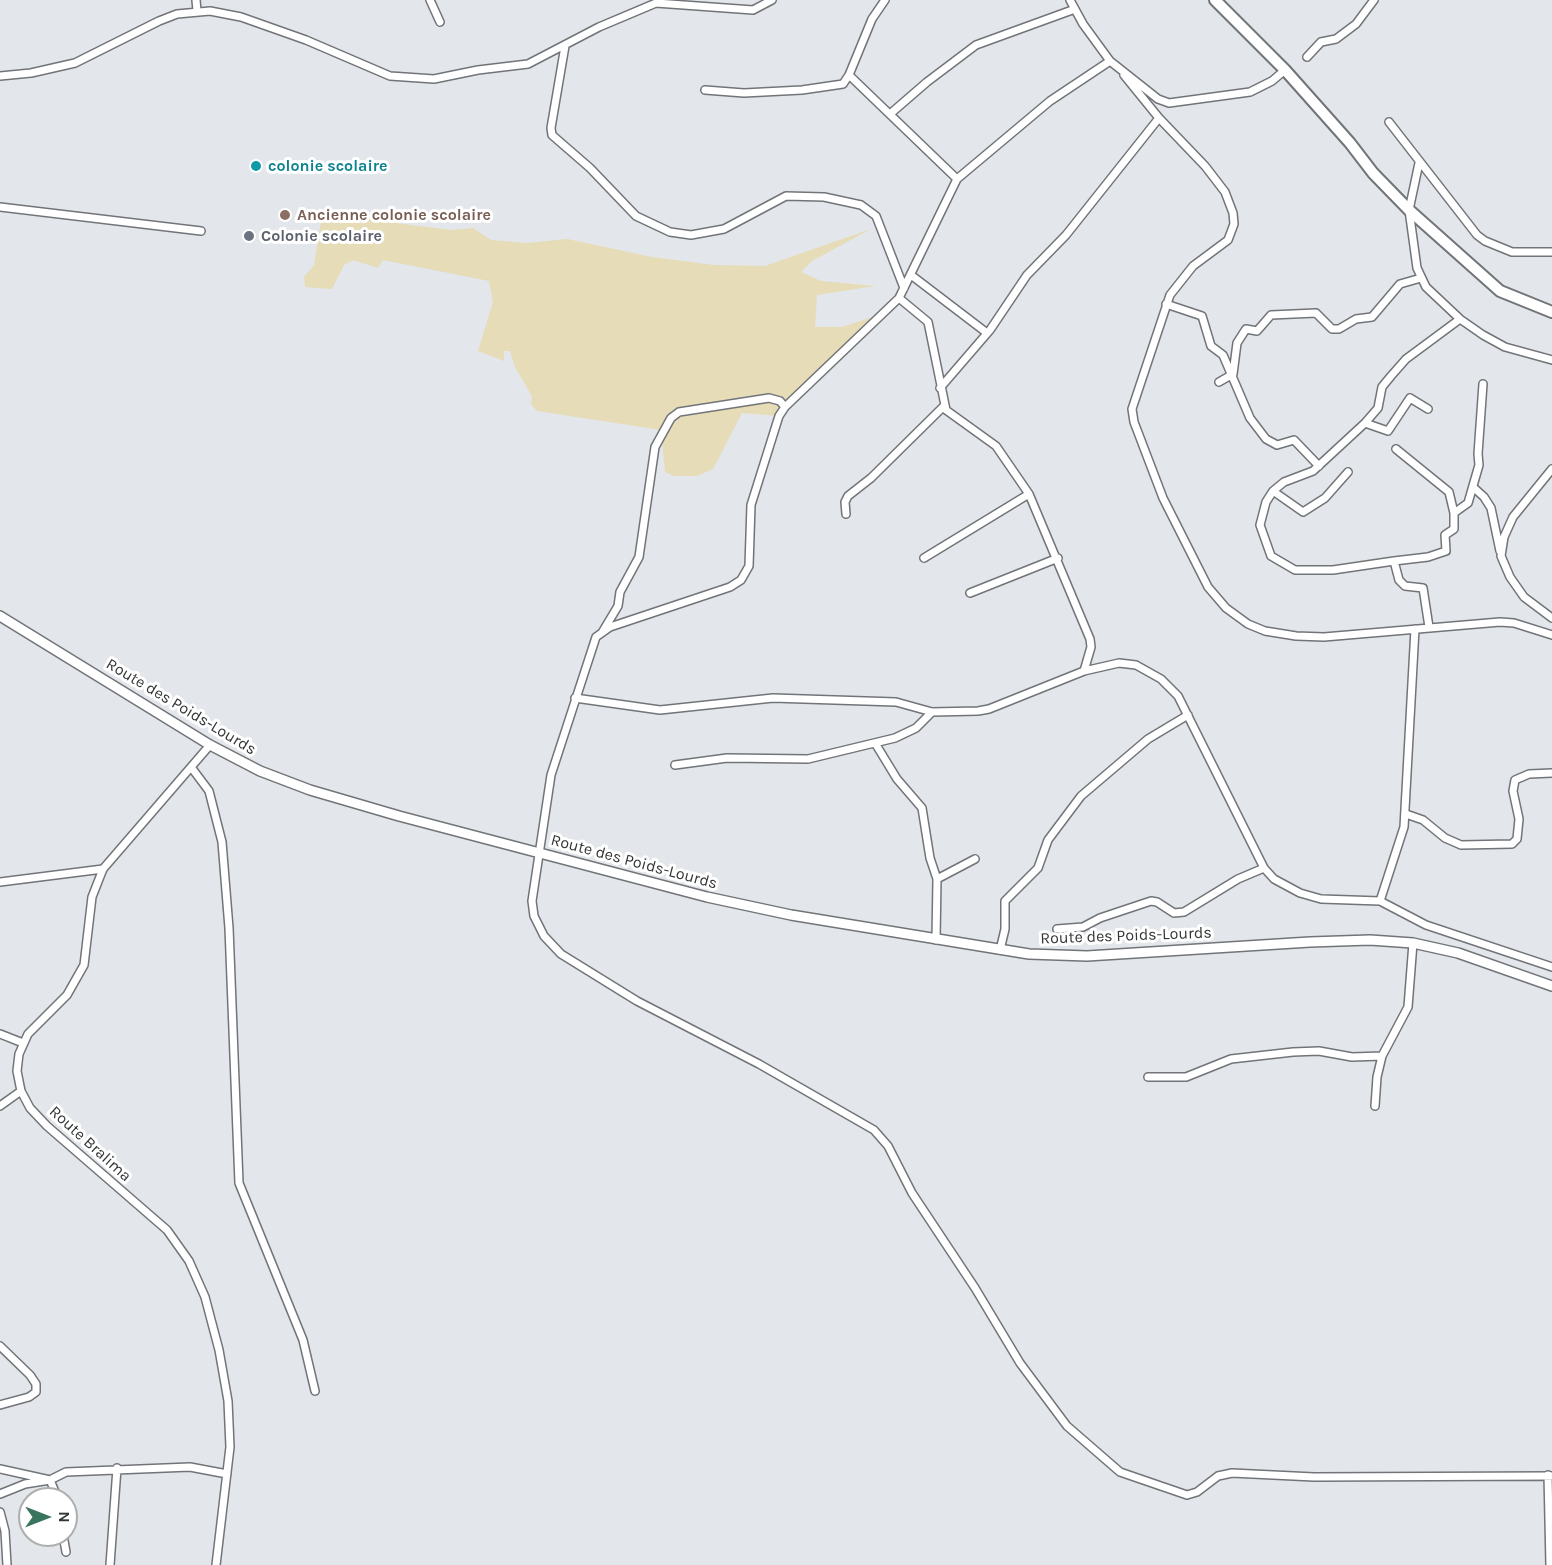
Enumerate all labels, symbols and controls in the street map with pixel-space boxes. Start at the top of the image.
place label: colonie scolaire [268,156,387,176]
marker: colonie scolaire [249,159,263,173]
place label: Ancienne colonie scolaire [297,205,491,225]
marker: Ancienne colonie scolaire [278,208,292,222]
place label: Colonie scolaire [261,226,382,246]
marker: Colonie scolaire [242,229,256,243]
street label: Route des Poids-Lourds [103,655,259,759]
street label: Route des Poids-Lourds [549,831,719,893]
street label: Route des Poids-Lourds [1040,923,1212,949]
street label: Route Bralima [45,1102,135,1186]
north arrow [18,1487,78,1547]
text: N [55,1511,74,1523]

